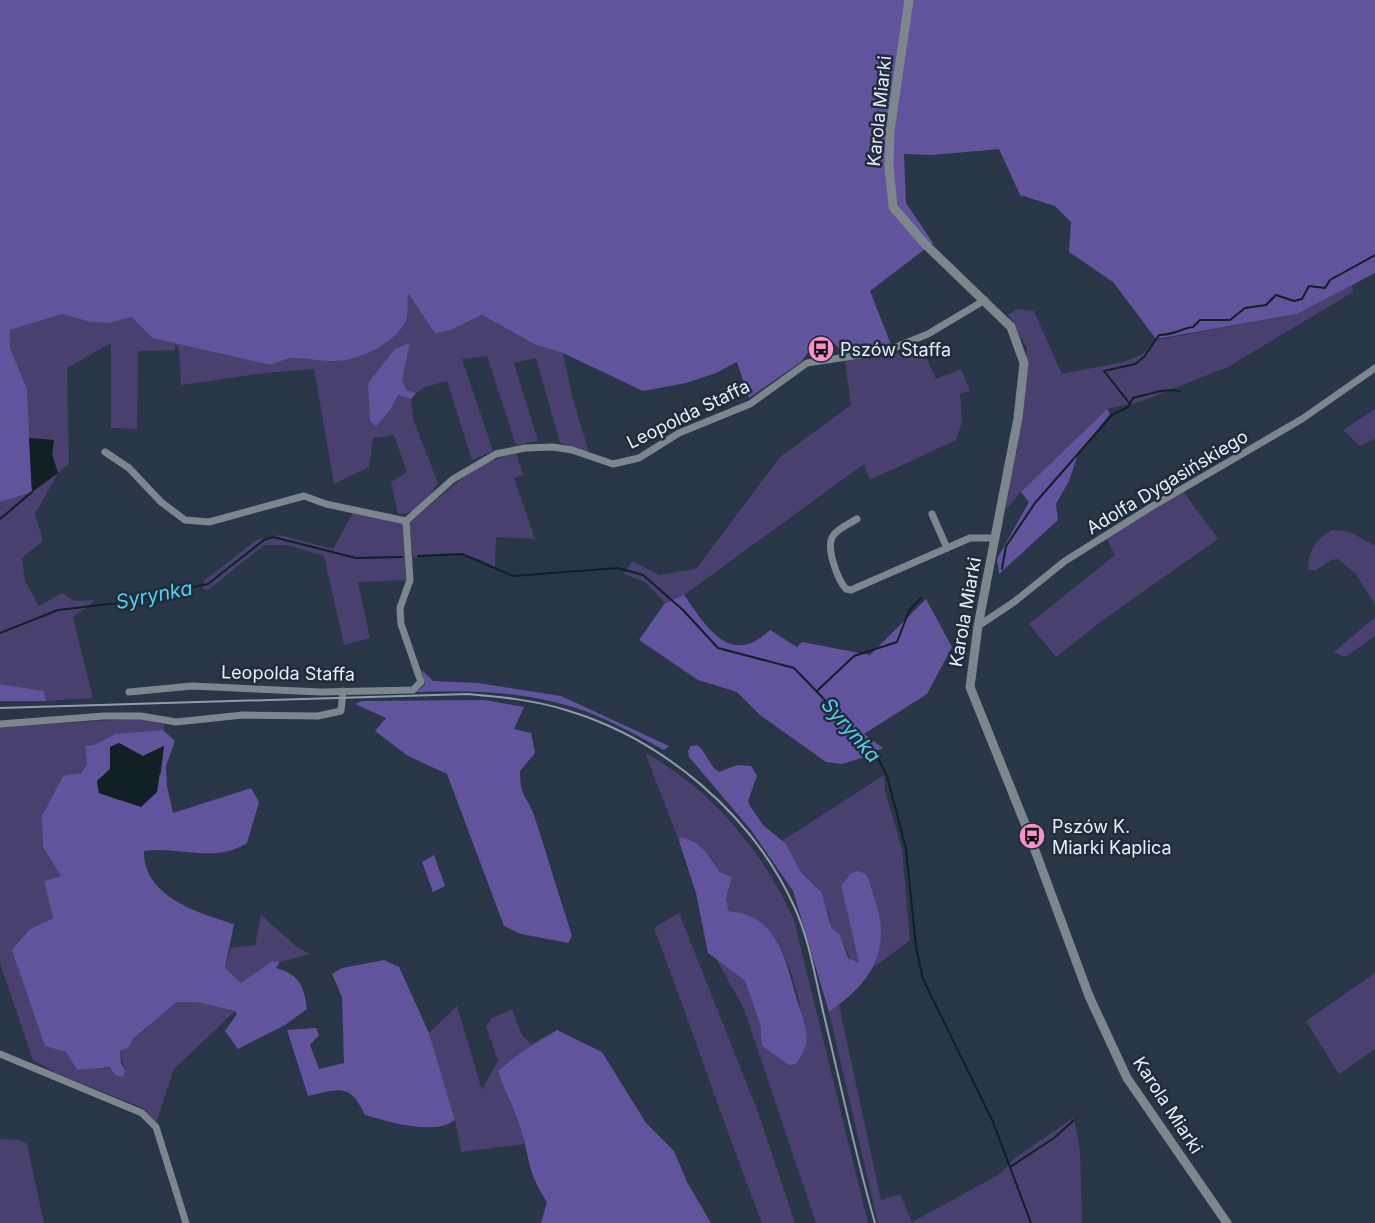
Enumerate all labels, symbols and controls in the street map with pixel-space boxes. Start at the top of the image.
street label: Karola Miarki [863,55,895,167]
bus stop icon: Pszów Staffa [806,334,836,364]
place label: Pszów Staffa [840,339,951,360]
street label: Leopolda Staffa [623,375,753,453]
street label: Adolfa Dygasińskiego [1082,425,1252,539]
street label: Karola Miarki [945,556,985,668]
water label: Syrynka [114,576,194,614]
street label: Leopolda Staffa [221,661,355,685]
water label: Syrynka [816,693,886,767]
place label: Pszów K. Miarki Kaplica [1052,816,1172,858]
bus stop icon: Pszów K. Miarki Kaplica [1017,821,1047,851]
street label: Karola Miarki [1129,1053,1207,1157]

